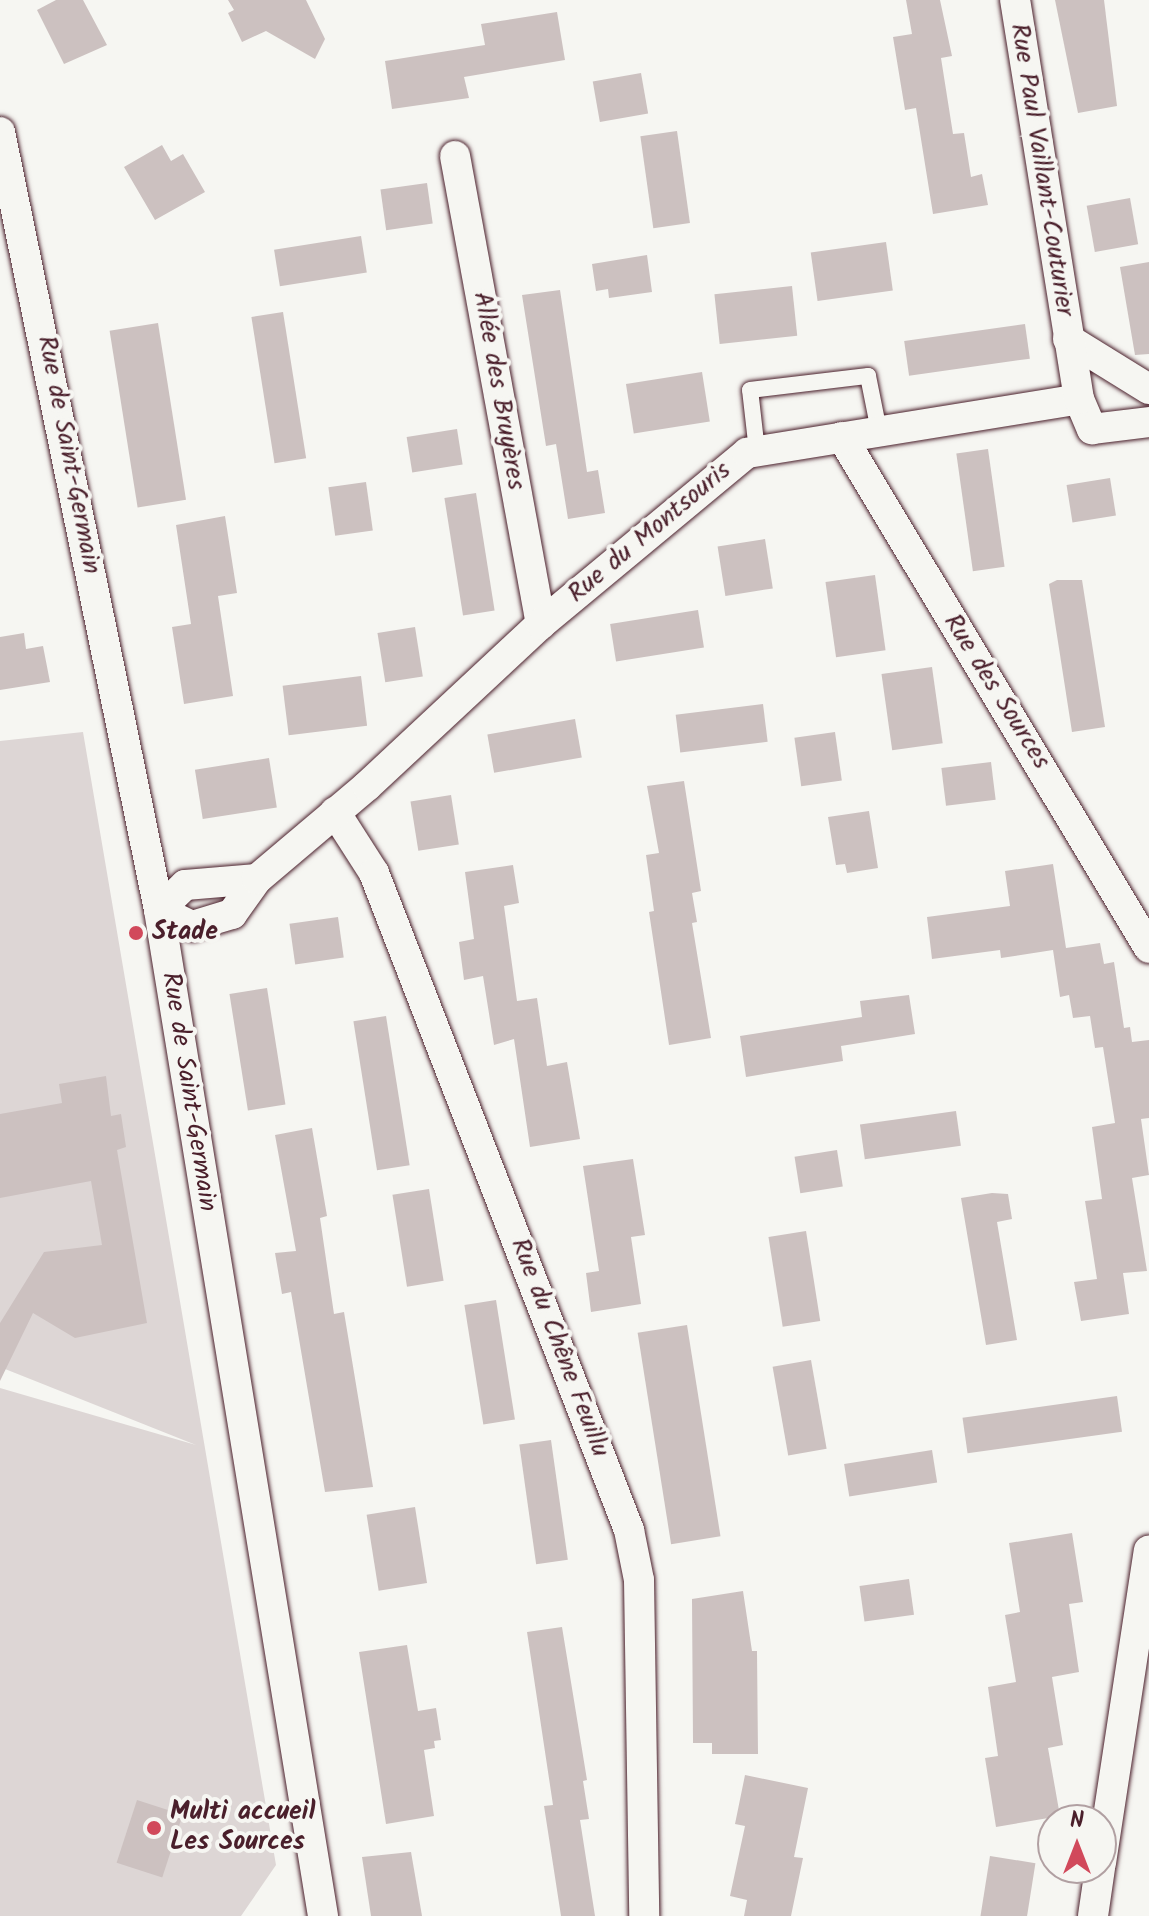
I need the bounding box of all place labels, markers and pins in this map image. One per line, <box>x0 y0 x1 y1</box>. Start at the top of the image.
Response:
place label: Stade <box>152 917 218 949</box>
marker: Stade <box>127 924 145 942</box>
place label: Multi accueil Les Sources <box>170 1797 315 1858</box>
marker: Multi accueil Les Sources <box>145 1819 163 1837</box>

